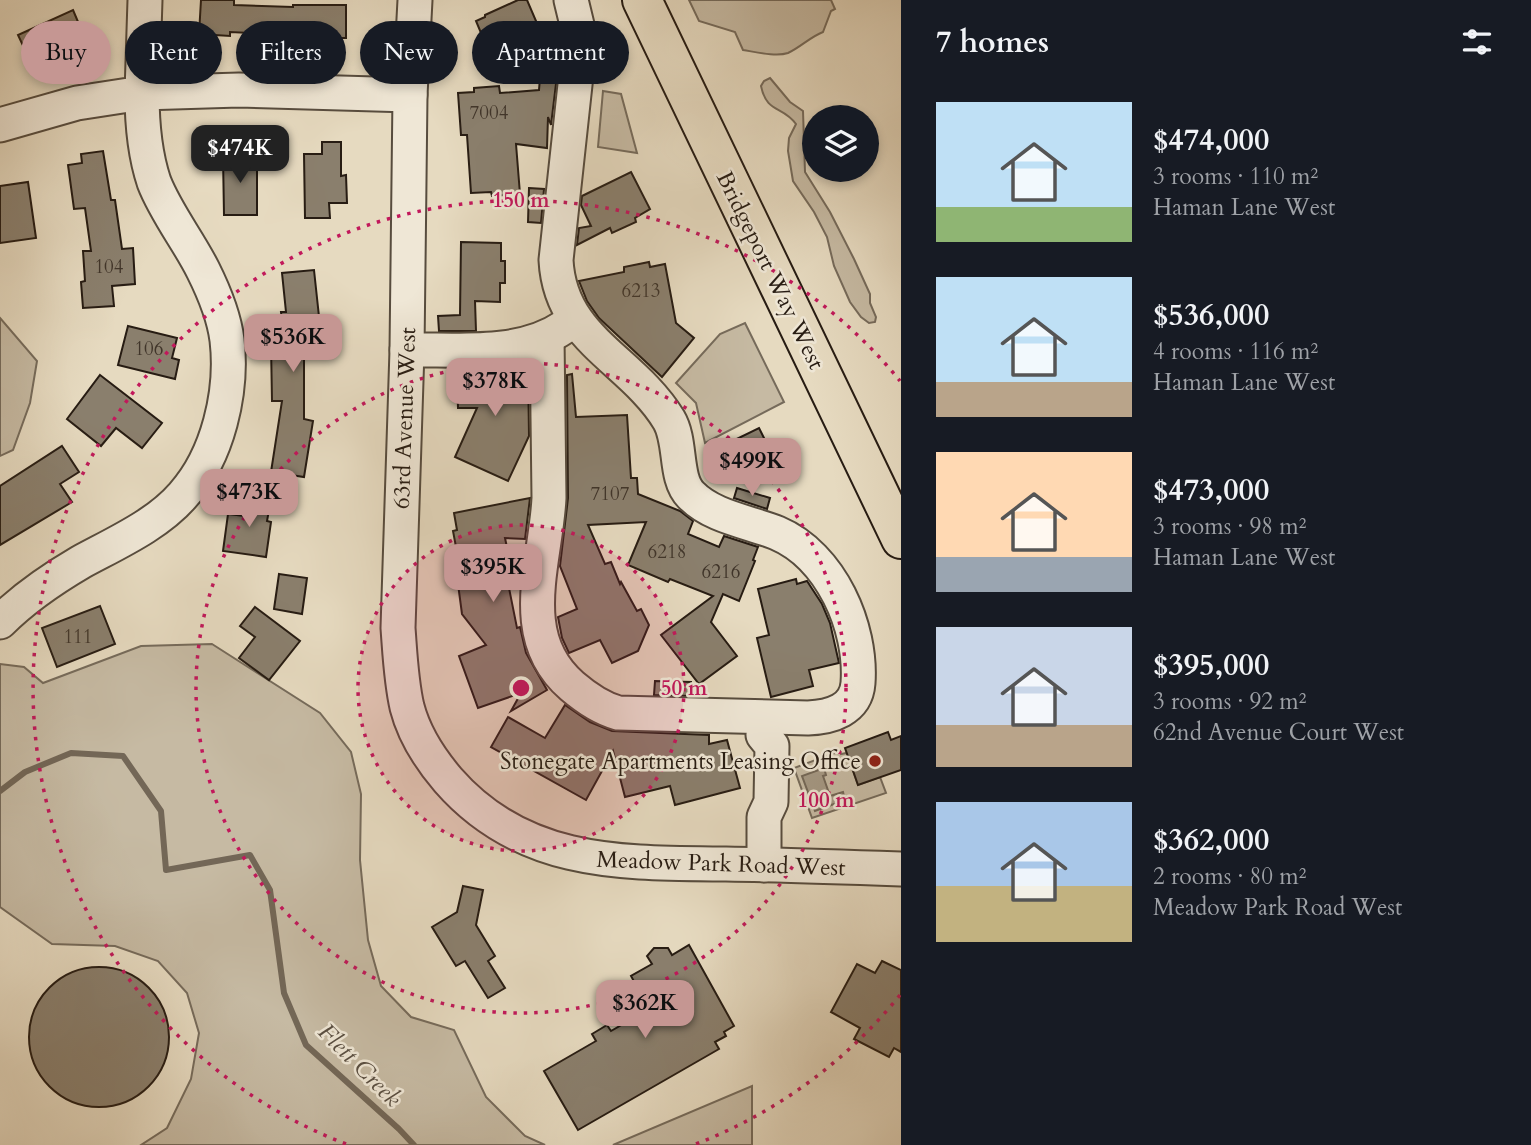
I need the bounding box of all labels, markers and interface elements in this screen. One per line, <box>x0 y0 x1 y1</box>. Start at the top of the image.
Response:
chip: Buy <box>21 21 111 84</box>
chip: Rent <box>125 21 222 84</box>
chip: Filters <box>236 21 346 84</box>
chip: New <box>360 21 458 84</box>
chip: Apartment <box>472 21 629 84</box>
text: 7 homes <box>936 22 1049 63</box>
icon: filters <box>1458 23 1496 61</box>
house number: 7004 <box>470 100 509 126</box>
map controls <box>802 105 879 182</box>
button: layers <box>802 105 879 182</box>
text: $474,000 <box>1153 120 1269 161</box>
pin: $474K <box>191 125 289 185</box>
icon: home <box>992 130 1076 214</box>
text: $474K <box>207 132 273 163</box>
text: 3 rooms · 110 m² <box>1153 161 1318 192</box>
street label: Bridgeport Way West <box>709 166 832 375</box>
text: 150 m <box>492 186 550 215</box>
text: Haman Lane West <box>1153 192 1335 223</box>
house number: 104 <box>94 254 124 280</box>
house number: 6213 <box>622 278 660 304</box>
text: $536,000 <box>1153 295 1269 336</box>
icon: home <box>992 305 1076 389</box>
pin: $536K <box>244 314 342 374</box>
text: $536K <box>260 321 326 352</box>
street label: 63rd Avenue West <box>386 327 423 509</box>
house number: 106 <box>134 336 164 362</box>
text: 4 rooms · 116 m² <box>1153 336 1318 367</box>
pin: $378K <box>446 358 544 418</box>
text: $378K <box>462 365 528 396</box>
text: Haman Lane West <box>1153 367 1335 398</box>
pin: $499K <box>703 438 801 498</box>
text: $499K <box>719 445 785 476</box>
pin: $473K <box>200 470 298 529</box>
text: $473,000 <box>1153 470 1269 511</box>
text: $473K <box>216 476 282 507</box>
icon: home <box>992 480 1076 564</box>
house number: 7107 <box>591 481 630 507</box>
text: 3 rooms · 98 m² <box>1153 511 1306 542</box>
house number: 6218 <box>648 539 686 565</box>
text: Haman Lane West <box>1153 542 1335 573</box>
pin: $395K <box>444 544 542 604</box>
text: $395K <box>460 551 526 582</box>
house number: 6216 <box>702 559 740 585</box>
house number: 111 <box>63 624 93 650</box>
text: $395,000 <box>1153 645 1269 686</box>
icon: home <box>992 655 1076 739</box>
text: 50 m <box>661 674 708 703</box>
centre of rings <box>509 676 533 700</box>
text: 3 rooms · 92 m² <box>1153 686 1306 717</box>
text: 62nd Avenue Court West <box>1153 717 1404 748</box>
place label: Stonegate Apartments Leasing Office <box>500 746 861 777</box>
marker: Stonegate Apartments Leasing Office <box>867 753 883 769</box>
text: 100 m <box>797 786 855 815</box>
text: $362,000 <box>1153 820 1269 861</box>
icon: home <box>992 830 1076 914</box>
street label: Meadow Park Road West <box>596 844 846 883</box>
text: 2 rooms · 80 m² <box>1153 861 1306 892</box>
text: Meadow Park Road West <box>1153 892 1402 923</box>
pin: $362K <box>596 981 694 1040</box>
text: $362K <box>612 987 678 1018</box>
water label: Flett Creek <box>311 1016 409 1115</box>

